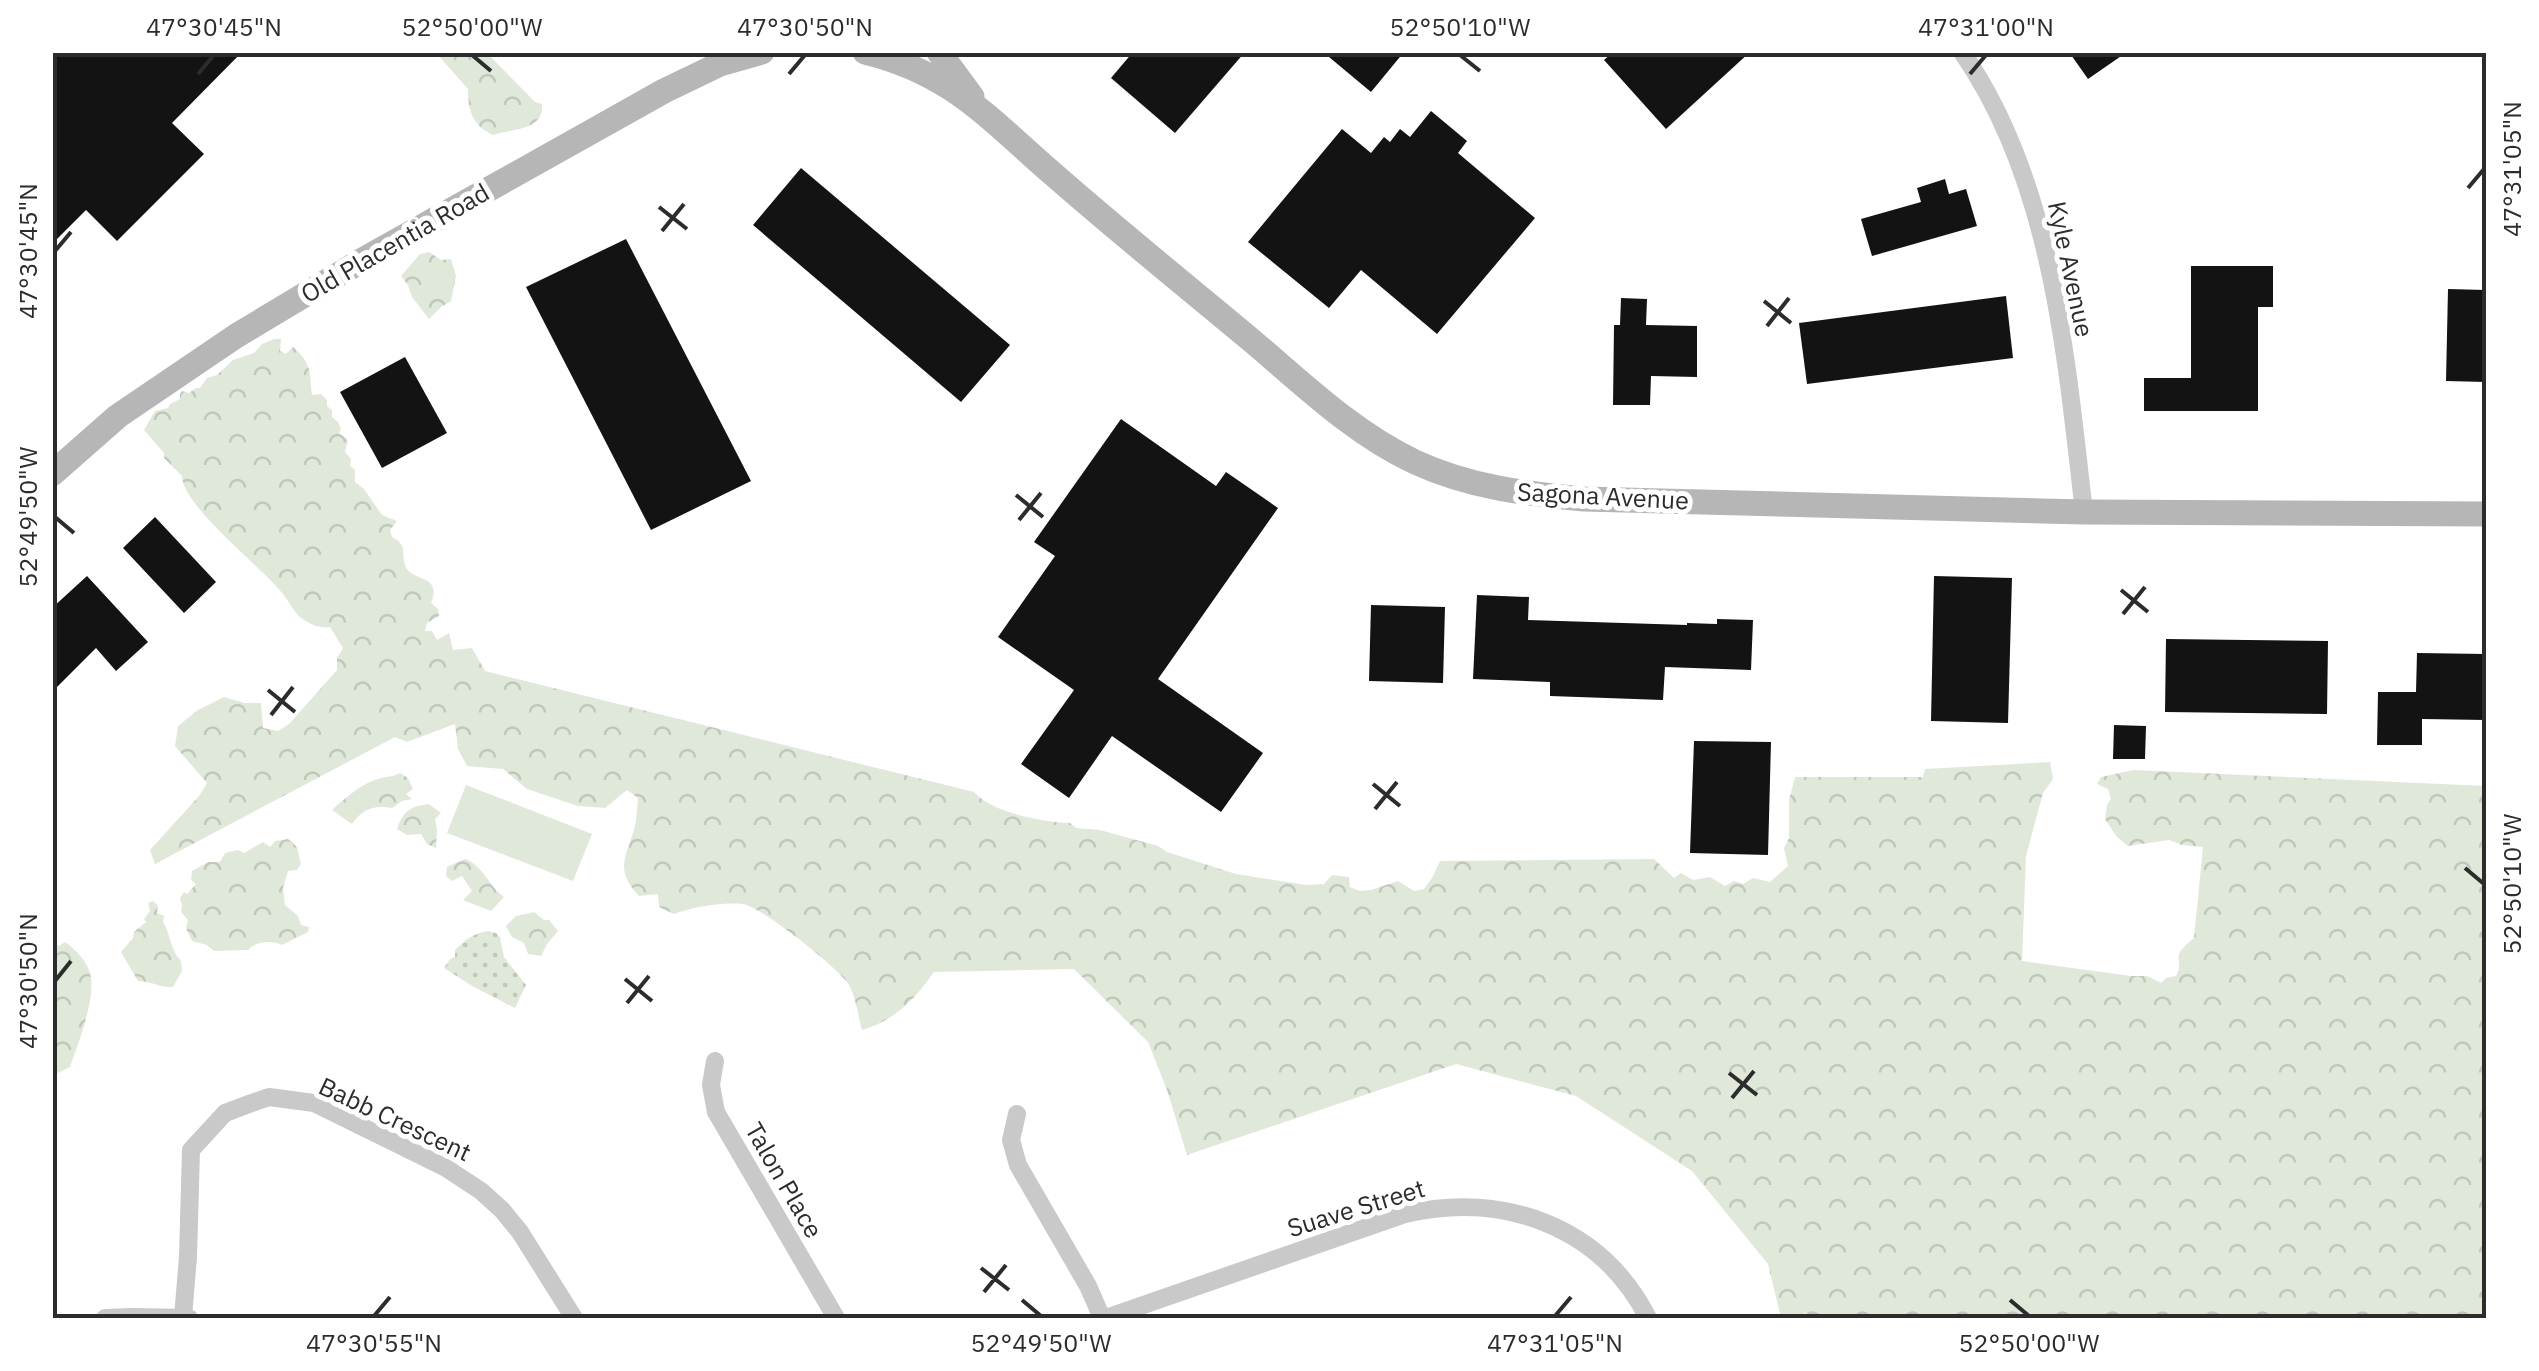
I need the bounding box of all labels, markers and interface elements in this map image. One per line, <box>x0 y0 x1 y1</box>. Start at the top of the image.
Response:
text: 47°30'45"N <box>146 10 282 43</box>
text: 52°50'00"W <box>402 10 542 43</box>
text: 47°30'50"N <box>737 10 873 43</box>
text: 52°50'10"W <box>1390 10 1530 43</box>
text: 47°31'00"N <box>1918 10 2054 43</box>
text: 47°31'05"N <box>2495 101 2528 237</box>
street label: Old Placentia Road <box>295 175 495 310</box>
text: 47°30'45"N <box>11 183 44 319</box>
street label: Kyle Avenue <box>2041 198 2102 340</box>
text: 52°49'50"W <box>11 447 44 587</box>
street label: Sagona Avenue <box>1516 475 1690 516</box>
text: 52°50'10"W <box>2495 814 2528 954</box>
text: 47°30'50"N <box>11 913 44 1049</box>
street label: Babb Crescent <box>314 1069 477 1168</box>
street label: Talon Place <box>738 1116 831 1244</box>
street label: Suave Street <box>1283 1171 1429 1244</box>
text: 47°30'55"N <box>306 1326 442 1359</box>
text: 52°49'50"W <box>971 1326 1111 1359</box>
text: 47°31'05"N <box>1487 1326 1623 1359</box>
text: 52°50'00"W <box>1959 1326 2099 1359</box>

